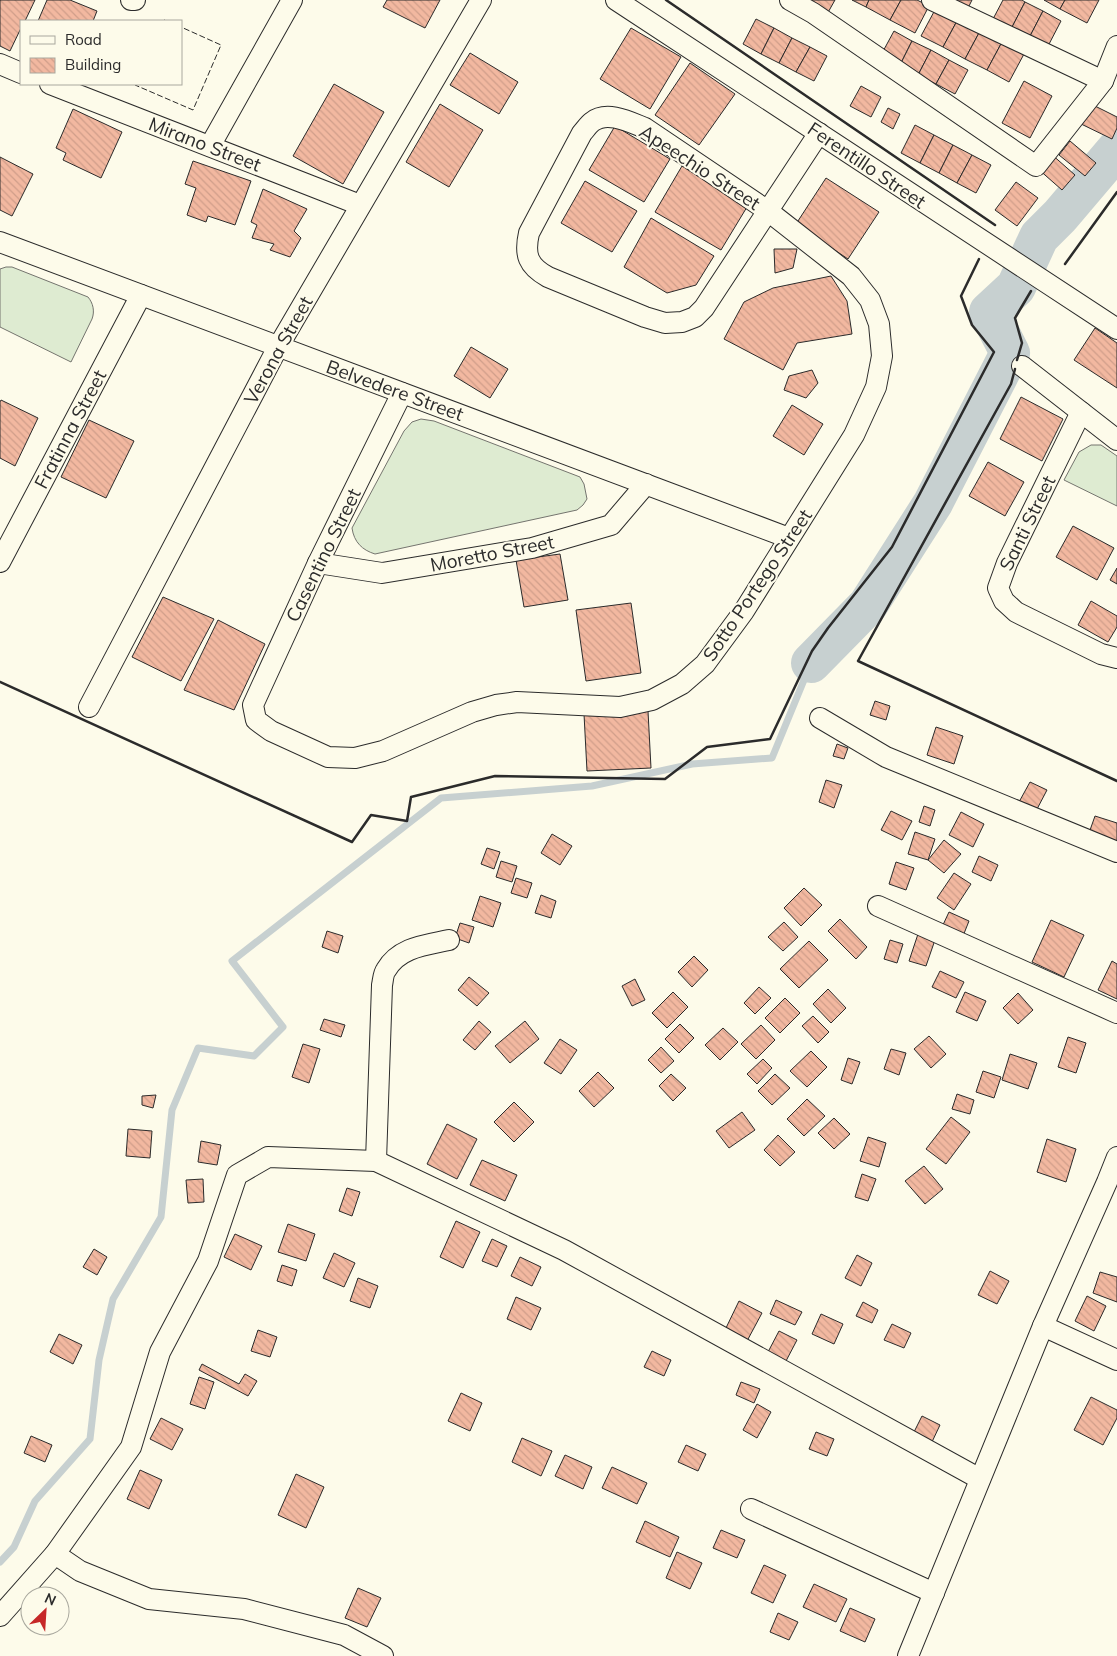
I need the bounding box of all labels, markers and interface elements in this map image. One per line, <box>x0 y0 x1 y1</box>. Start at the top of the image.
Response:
legend <box>20 20 182 85</box>
text: Road <box>65 30 102 49</box>
text: Building <box>65 55 121 74</box>
street label: Mirano Street <box>145 112 265 177</box>
street label: Ferentillo Street <box>803 117 931 214</box>
street label: Apeechio Street <box>635 119 765 215</box>
street label: Verona Street <box>238 291 318 408</box>
street label: Belvedere Street <box>323 354 467 426</box>
street label: Fratinna Street <box>29 365 112 492</box>
street label: Santi Street <box>994 471 1061 575</box>
street label: Casentino Street <box>280 484 366 626</box>
street label: Sotto Portego Street <box>697 504 817 666</box>
street label: Moretto Street <box>428 529 556 577</box>
north arrow <box>20 1586 70 1636</box>
text: N <box>42 1589 59 1610</box>

